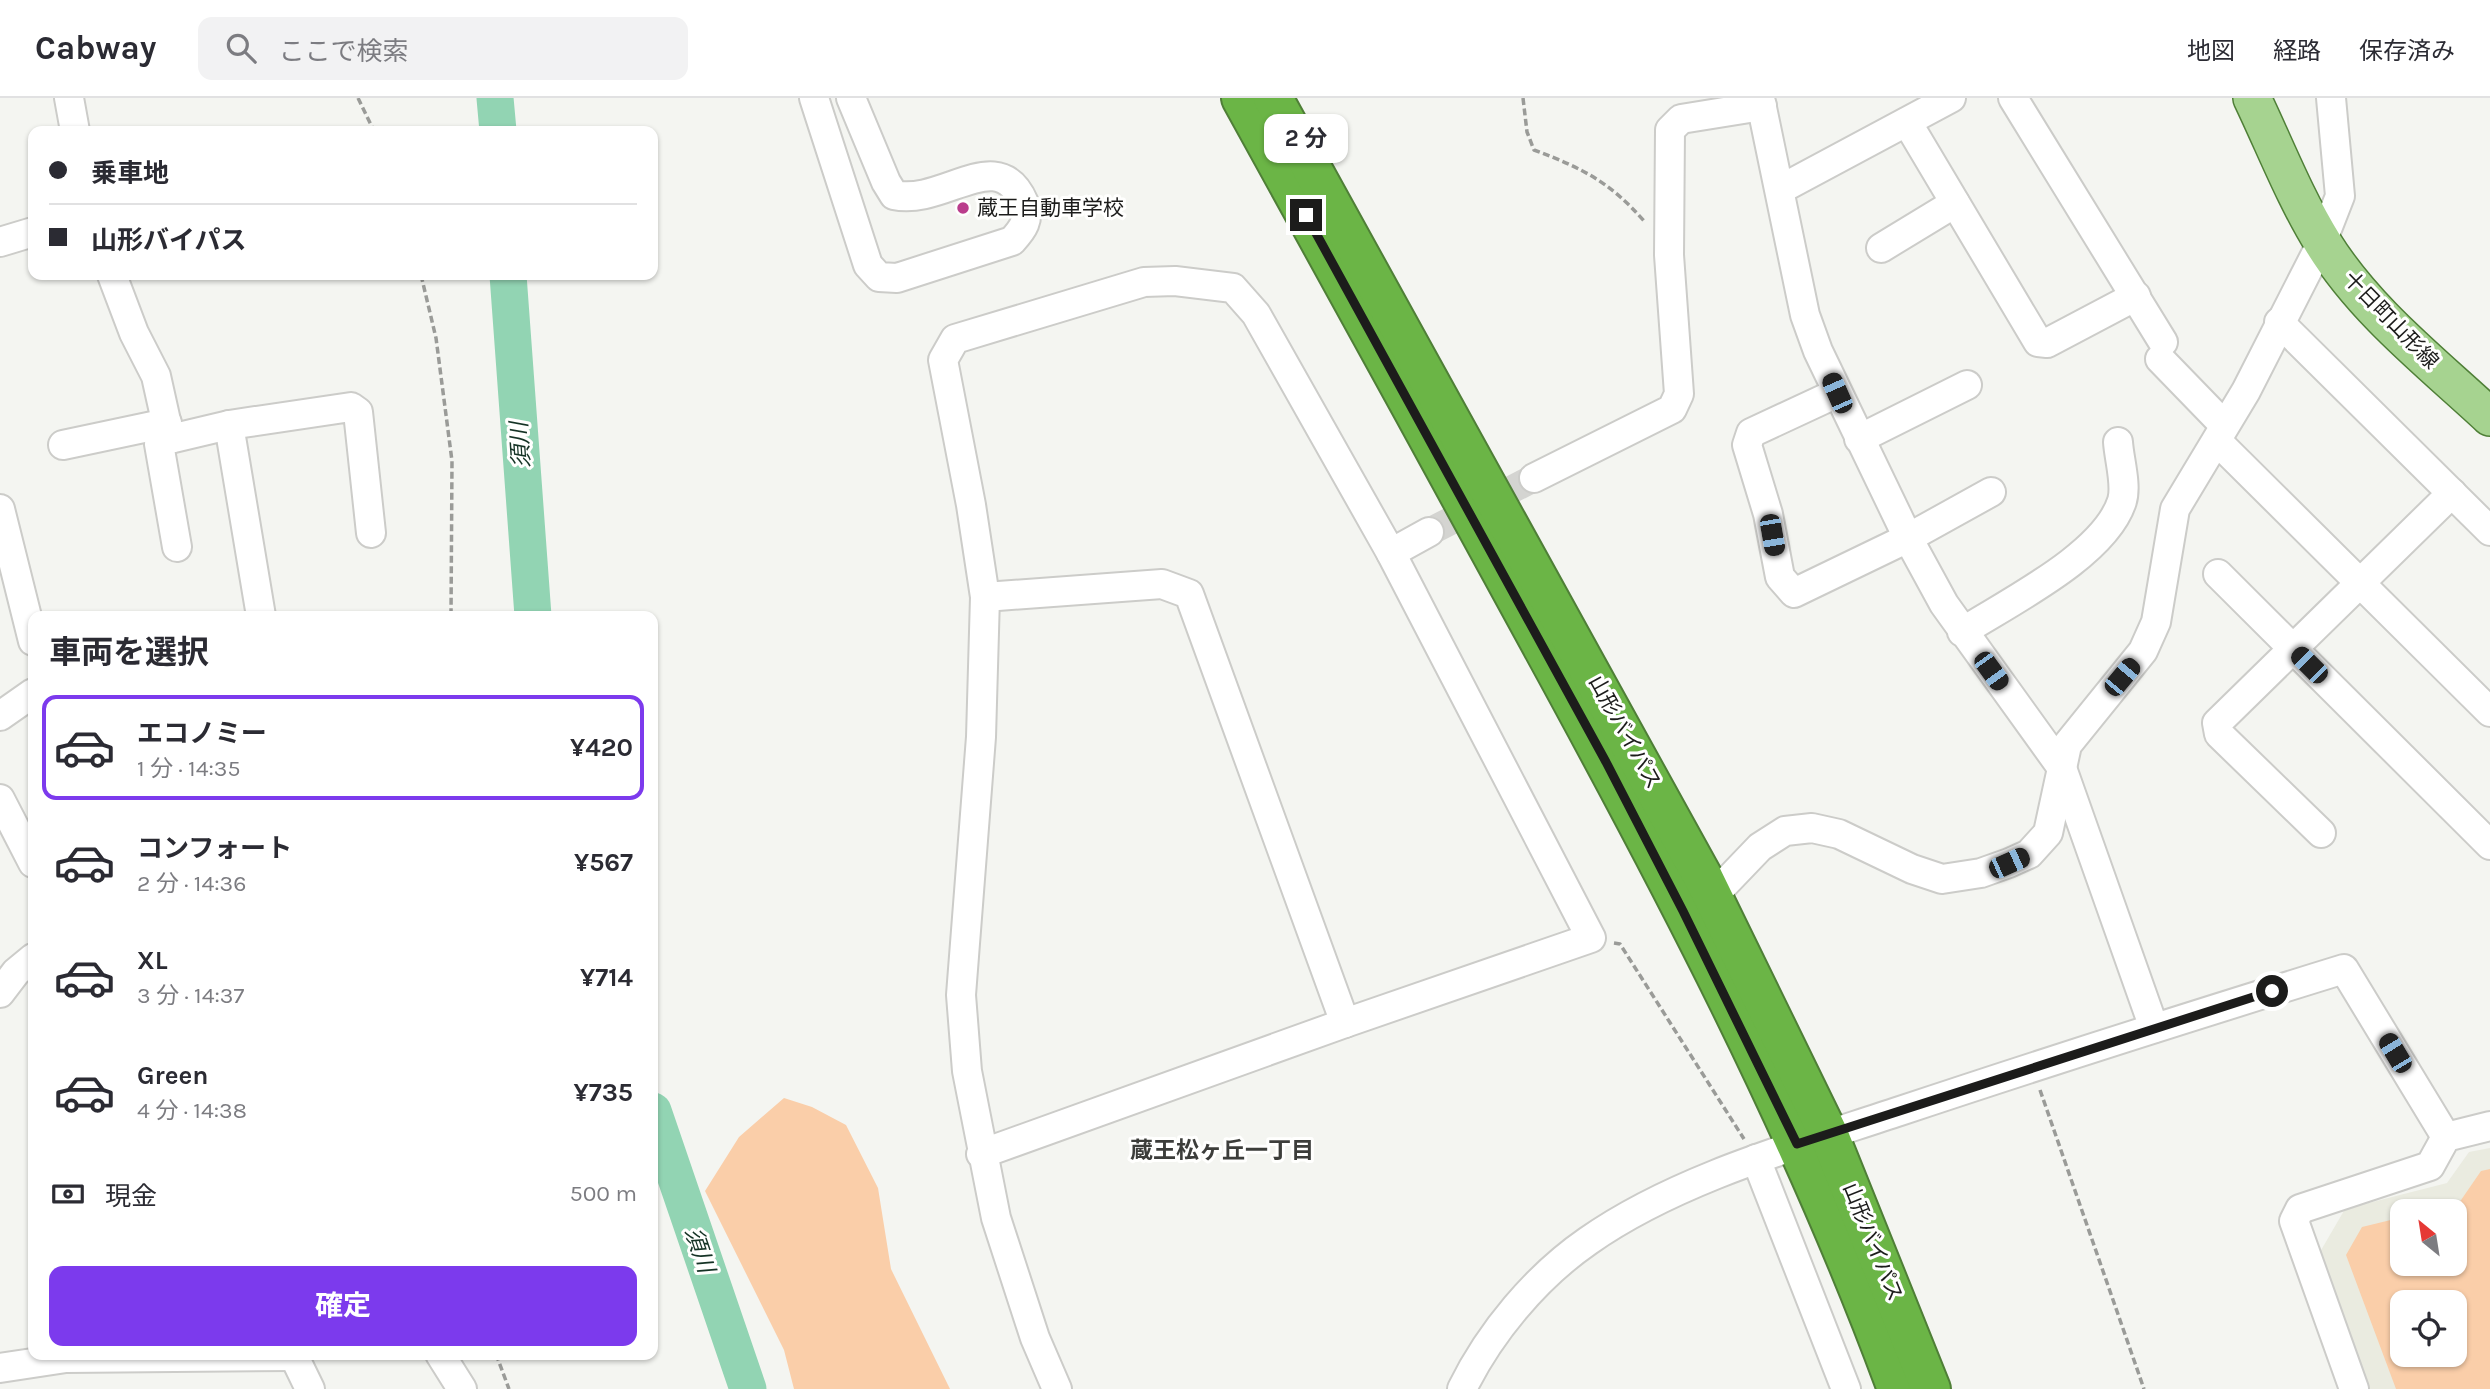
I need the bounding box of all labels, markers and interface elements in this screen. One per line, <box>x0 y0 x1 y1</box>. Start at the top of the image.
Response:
search box <box>198 17 688 80</box>
text: Cabway <box>35 29 156 67</box>
icon: search <box>222 29 260 67</box>
text: ここで検索 <box>278 36 408 67</box>
text: 地図 <box>2187 37 2235 65</box>
text: 経路 <box>2273 37 2321 65</box>
text: 保存済み <box>2359 37 2455 65</box>
callout: 2 分 <box>1264 114 1348 162</box>
text: 2 分 <box>1285 125 1327 152</box>
text: 乗車地 <box>91 158 169 189</box>
place label: 蔵王自動車学校 <box>977 196 1124 220</box>
route end <box>1290 199 1322 231</box>
marker: 蔵王自動車学校 <box>955 200 971 216</box>
text: 山形バイパス <box>91 225 246 256</box>
street label: 十日町山形線 <box>2339 266 2443 374</box>
car <box>1819 370 1856 416</box>
water label: 須川 <box>505 418 536 469</box>
car <box>1759 512 1786 558</box>
text: 車両を選択 <box>49 634 209 671</box>
car <box>2287 643 2332 687</box>
car <box>1971 648 2012 694</box>
car <box>2101 654 2144 700</box>
street label: 山形バイパス <box>1584 671 1666 793</box>
icon: car <box>53 716 116 779</box>
text: エコノミー <box>137 718 267 749</box>
text: ¥420 <box>570 732 633 763</box>
text: 1 分 · 14:35 <box>137 755 240 782</box>
icon: car <box>53 831 116 894</box>
text: コンフォート <box>137 833 292 864</box>
car <box>1986 845 2033 881</box>
text: ¥567 <box>574 847 633 878</box>
text: 2 分 · 14:36 <box>137 870 246 897</box>
text: XL <box>137 945 168 976</box>
icon: car <box>53 946 116 1009</box>
text: ¥714 <box>580 962 633 993</box>
route start <box>2256 975 2288 1007</box>
text: 3 分 · 14:37 <box>137 982 244 1009</box>
car <box>2376 1030 2415 1076</box>
text: Green <box>137 1060 209 1091</box>
icon: car <box>53 1061 116 1124</box>
text: ¥735 <box>574 1077 633 1108</box>
text: 4 分 · 14:38 <box>137 1097 247 1124</box>
district label: 蔵王松ヶ丘一丁目 <box>1130 1137 1314 1164</box>
icon: cash <box>49 1175 87 1213</box>
street label: 山形バイパス <box>1838 1179 1908 1305</box>
text: 500 m <box>570 1180 637 1207</box>
text: 現金 <box>105 1181 157 1212</box>
north arrow <box>2390 1199 2468 1276</box>
map controls <box>2390 1199 2467 1367</box>
water label: 須川 <box>679 1224 721 1279</box>
button: 確定 <box>49 1266 637 1346</box>
button: locate <box>2390 1290 2467 1367</box>

